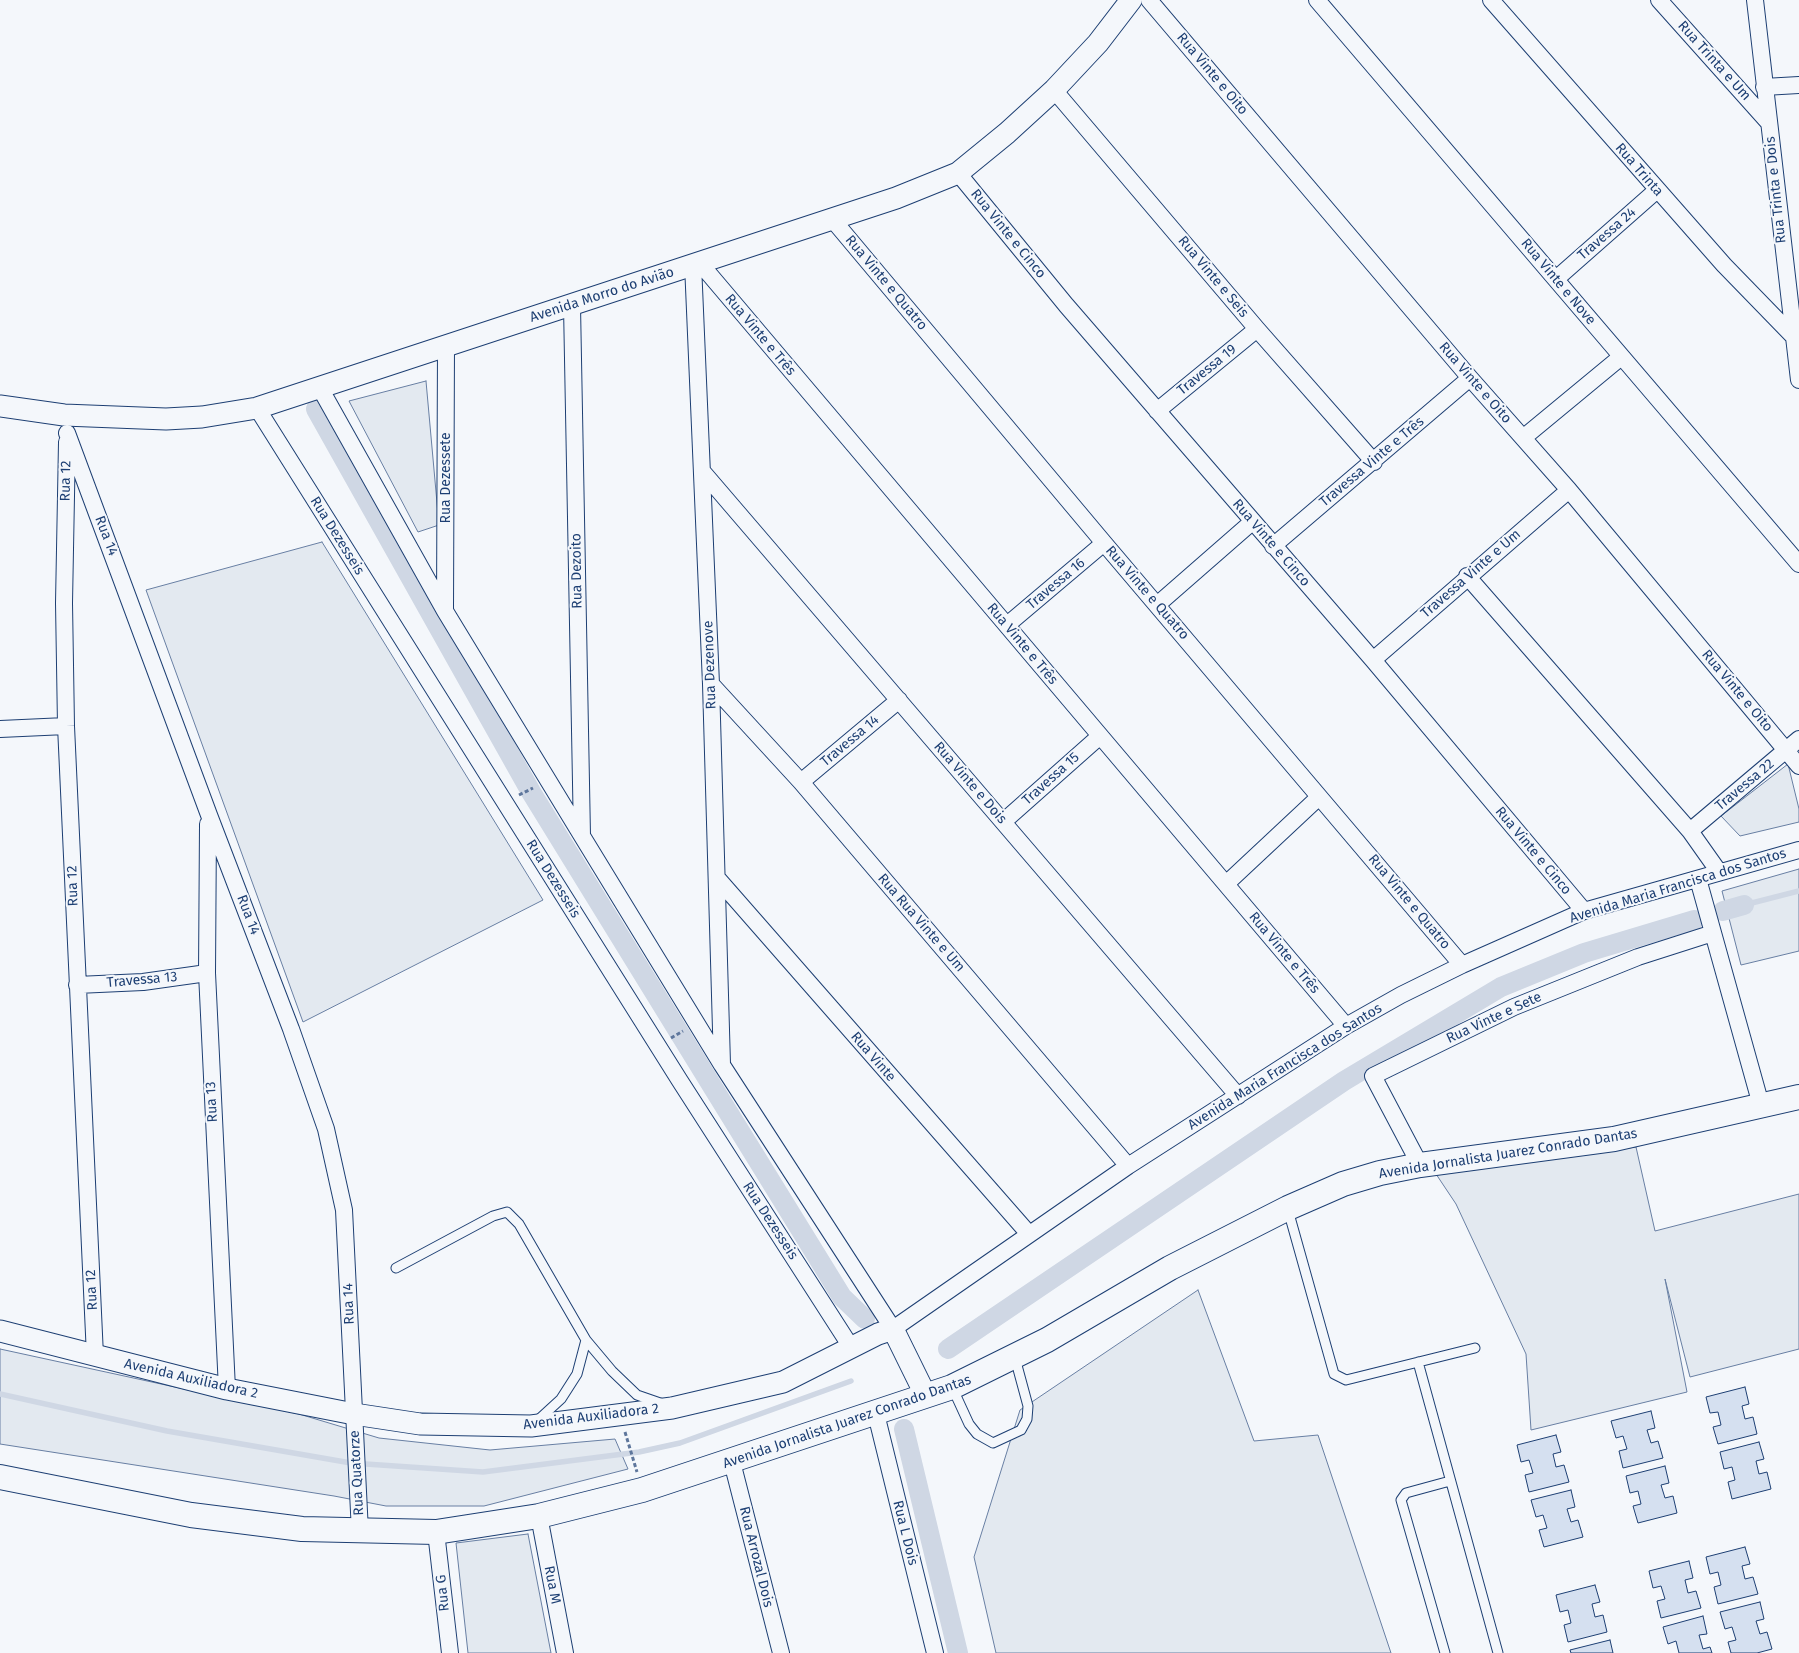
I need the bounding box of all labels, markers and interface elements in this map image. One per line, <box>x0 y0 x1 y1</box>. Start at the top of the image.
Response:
street label: Rua Trinta e Um <box>1674 18 1754 104</box>
street label: Rua Vinte e Oito <box>1173 30 1251 118</box>
street label: Rua Trinta e Dois <box>1762 136 1790 244</box>
street label: Rua Trinta <box>1611 140 1667 200</box>
street label: Rua Vinte e Cinco <box>967 186 1049 282</box>
street label: Travessa 24 <box>1574 204 1640 264</box>
street label: Rua Vinte e Quatro <box>841 232 931 334</box>
street label: Rua Vinte e Seis <box>1174 233 1252 321</box>
street label: Rua Vinte e Nove <box>1517 235 1599 329</box>
street label: Avenida Morro do Avião <box>528 264 676 326</box>
street label: Rua Vinte e Três <box>721 291 799 379</box>
street label: Rua Vinte e Oito <box>1435 339 1515 427</box>
street label: Travessa 19 <box>1174 341 1240 399</box>
street label: Travessa Vinte e Três <box>1316 413 1428 511</box>
street label: Rua Dezessete <box>438 432 454 524</box>
street label: Rua 12 <box>57 460 75 502</box>
street label: Rua Dezesseis <box>306 494 368 578</box>
street label: Rua Vinte e Cinco <box>1229 496 1313 590</box>
street label: Rua 14 <box>91 514 121 558</box>
street label: Travessa Vinte e Um <box>1418 526 1524 622</box>
street label: Rua Dezoito <box>568 533 586 609</box>
street label: Rua Vinte e Quatro <box>1102 543 1192 643</box>
street label: Travessa 16 <box>1023 555 1089 613</box>
street label: Rua Vinte e Três <box>983 600 1061 688</box>
street label: Rua Dezenove <box>700 620 720 710</box>
street label: Rua Vinte e Oito <box>1698 647 1776 735</box>
street label: Travessa 14 <box>817 712 883 770</box>
street label: Rua Vinte e Dois <box>930 739 1010 827</box>
street label: Travessa 15 <box>1019 749 1083 809</box>
street label: Travessa 22 <box>1712 756 1778 814</box>
street label: Rua Vinte e Cinco <box>1491 803 1575 899</box>
street label: Rua Dezesseis <box>522 837 584 921</box>
street label: Avenida Maria Francisca dos Santos <box>1568 845 1788 927</box>
street label: Rua Vinte e Quatro <box>1364 851 1454 953</box>
street label: Rua 12 <box>64 865 82 907</box>
street label: Rua Rua Vinte e Um <box>874 870 968 976</box>
street label: Rua 14 <box>233 893 263 937</box>
street label: Rua Vinte e Três <box>1245 909 1323 997</box>
street label: Travessa 13 <box>106 969 178 991</box>
street label: Rua Vinte e Sete <box>1444 989 1544 1047</box>
street label: Avenida Maria Francisca dos Santos <box>1185 1000 1385 1134</box>
street label: Rua Vinte <box>847 1029 899 1085</box>
street label: Rua 13 <box>203 1081 221 1123</box>
street label: Avenida Jornalista Juarez Conrado Dantas <box>1378 1125 1638 1183</box>
street label: Rua Dezesseis <box>739 1179 801 1263</box>
street label: Rua 12 <box>83 1269 101 1311</box>
street label: Rua 14 <box>340 1283 358 1325</box>
street label: Avenida Auxiliadora 2 <box>123 1355 259 1403</box>
street label: Avenida Jornalista Juarez Conrado Dantas <box>721 1371 973 1473</box>
street label: Avenida Auxiliadora 2 <box>522 1400 660 1434</box>
street label: Rua Quatorze <box>346 1430 368 1516</box>
street label: Rua L Dois <box>889 1499 921 1567</box>
street label: Rua Arrozal Dois <box>735 1505 777 1609</box>
street label: Rua M <box>540 1564 564 1606</box>
street label: Rua G <box>433 1574 453 1612</box>

